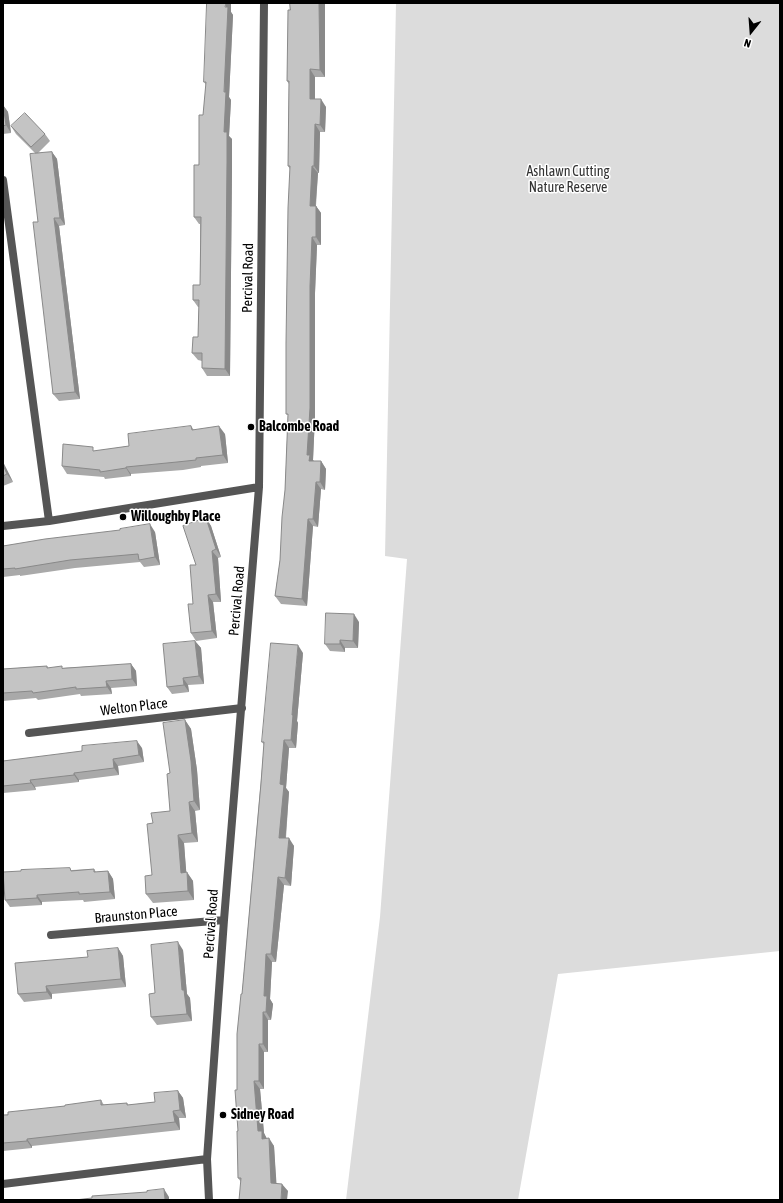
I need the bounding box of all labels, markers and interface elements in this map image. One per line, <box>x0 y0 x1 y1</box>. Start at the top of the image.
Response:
north arrow <box>731 12 771 52</box>
text: N <box>743 37 752 50</box>
park label: Ashlawn Cutting Nature Reserve <box>526 164 610 196</box>
street label: Percival Road <box>239 243 257 313</box>
place label: Balcombe Road <box>259 419 339 435</box>
marker: Balcombe Road <box>246 422 256 432</box>
place label: Willoughby Place <box>131 509 221 525</box>
marker: Willoughby Place <box>118 512 128 522</box>
street label: Percival Road <box>226 565 248 637</box>
street label: Welton Place <box>99 695 169 719</box>
street label: Percival Road <box>200 888 222 960</box>
street label: Braunston Place <box>94 903 178 927</box>
place label: Sidney Road <box>231 1107 294 1123</box>
marker: Sidney Road <box>218 1110 228 1120</box>

